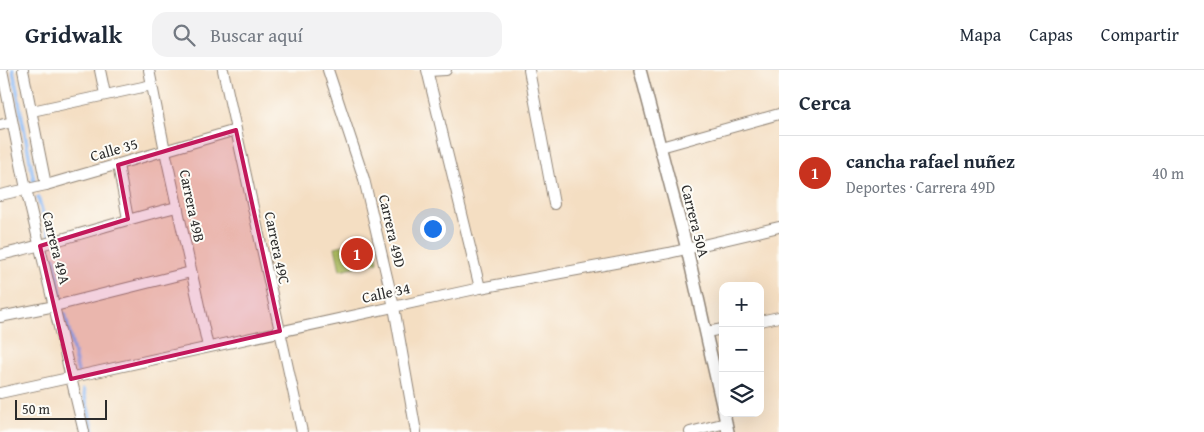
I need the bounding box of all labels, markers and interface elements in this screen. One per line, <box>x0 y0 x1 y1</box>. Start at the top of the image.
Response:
search box <box>152 12 502 57</box>
text: Gridwalk <box>25 17 122 52</box>
icon: search <box>170 21 198 49</box>
text: Buscar aquí <box>210 21 303 49</box>
text: Mapa <box>960 21 1001 48</box>
text: Capas <box>1029 21 1073 48</box>
text: Compartir <box>1101 21 1179 48</box>
text: Cerca <box>799 87 851 118</box>
street label: Calle 35 <box>88 133 140 166</box>
text: cancha rafael nuñez <box>846 147 1015 175</box>
text: 1 <box>811 161 819 185</box>
text: 40 m <box>1152 161 1184 185</box>
street label: Carrera 49B <box>175 168 210 244</box>
text: Deportes · Carrera 49D <box>846 175 995 199</box>
street label: Carrera 50A <box>676 182 715 260</box>
street label: Carrera 49D <box>374 192 411 269</box>
street label: Carrera 49A <box>37 209 76 287</box>
street label: Carrera 49C <box>260 210 295 286</box>
your location <box>420 216 446 242</box>
pin: 1 <box>341 235 373 273</box>
street label: Calle 34 <box>360 277 412 308</box>
map controls <box>719 282 764 417</box>
button: + <box>719 282 764 327</box>
button: − <box>719 327 764 372</box>
button: layers <box>719 372 764 417</box>
scale bar <box>15 397 108 420</box>
text: 50 m <box>22 399 50 419</box>

